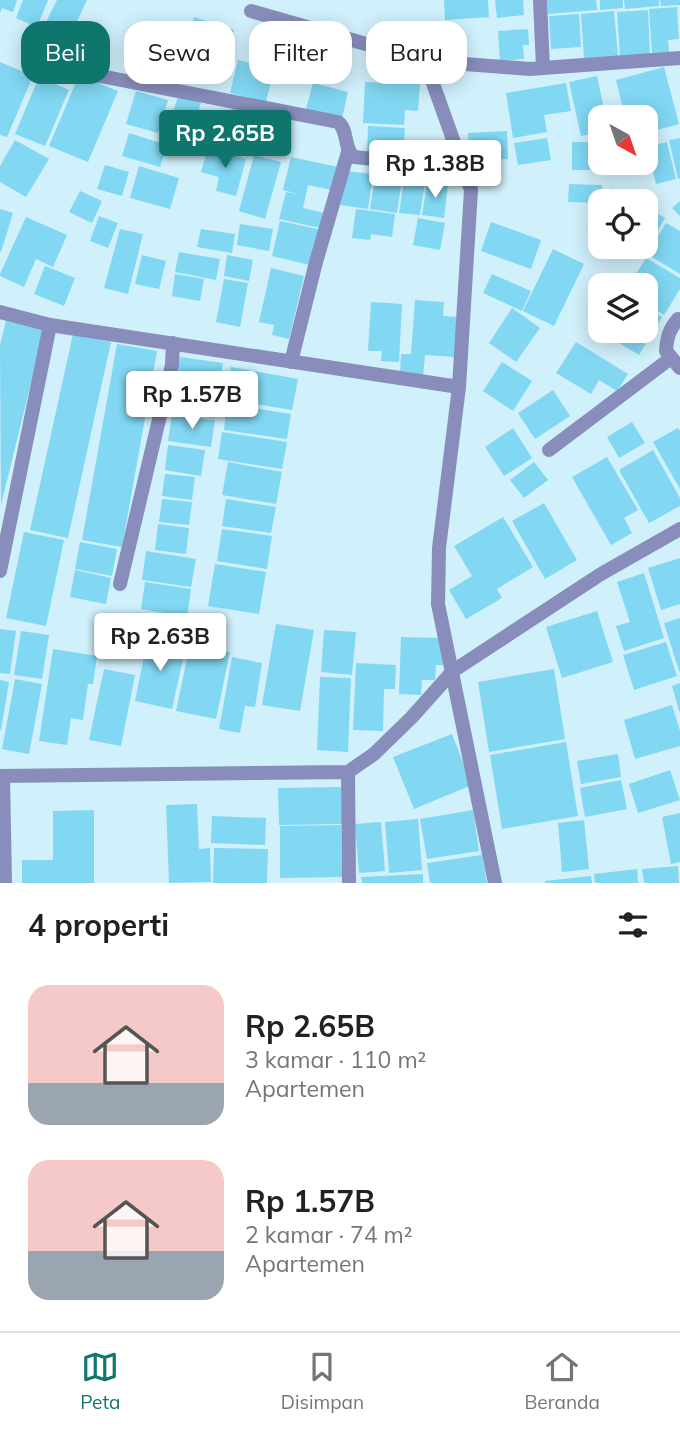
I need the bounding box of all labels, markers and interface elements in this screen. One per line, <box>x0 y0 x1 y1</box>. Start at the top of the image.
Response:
chip: Beli <box>21 21 110 84</box>
chip: Sewa <box>124 21 235 84</box>
chip: Filter <box>249 21 352 84</box>
chip: Baru <box>366 21 467 84</box>
north arrow <box>588 105 658 175</box>
map controls <box>588 105 658 343</box>
pin: Rp 2.65B <box>153 110 297 170</box>
text: Rp 2.65B <box>175 118 275 147</box>
pin: Rp 1.38B <box>363 140 507 200</box>
text: Rp 1.38B <box>385 148 485 177</box>
button: locate <box>588 189 658 259</box>
button: layers <box>588 273 658 343</box>
pin: Rp 1.57B <box>120 372 264 431</box>
text: Rp 1.57B <box>142 379 242 408</box>
pin: Rp 2.63B <box>88 614 232 673</box>
text: Rp 2.63B <box>110 621 210 650</box>
text: 4 properti <box>28 906 169 944</box>
icon: filters <box>614 906 652 944</box>
text: Rp 2.65B <box>245 1007 375 1045</box>
icon: home <box>84 1013 168 1097</box>
text: 3 kamar · 110 m² <box>245 1045 426 1074</box>
text: Apartemen <box>245 1074 365 1103</box>
text: Rp 1.57B <box>245 1182 375 1220</box>
icon: home <box>84 1188 168 1272</box>
text: 2 kamar · 74 m² <box>245 1220 413 1249</box>
text: Apartemen <box>245 1249 365 1278</box>
tab: Peta <box>80 1348 120 1414</box>
tab: Disimpan <box>281 1348 364 1414</box>
tab: Beranda <box>524 1348 600 1414</box>

